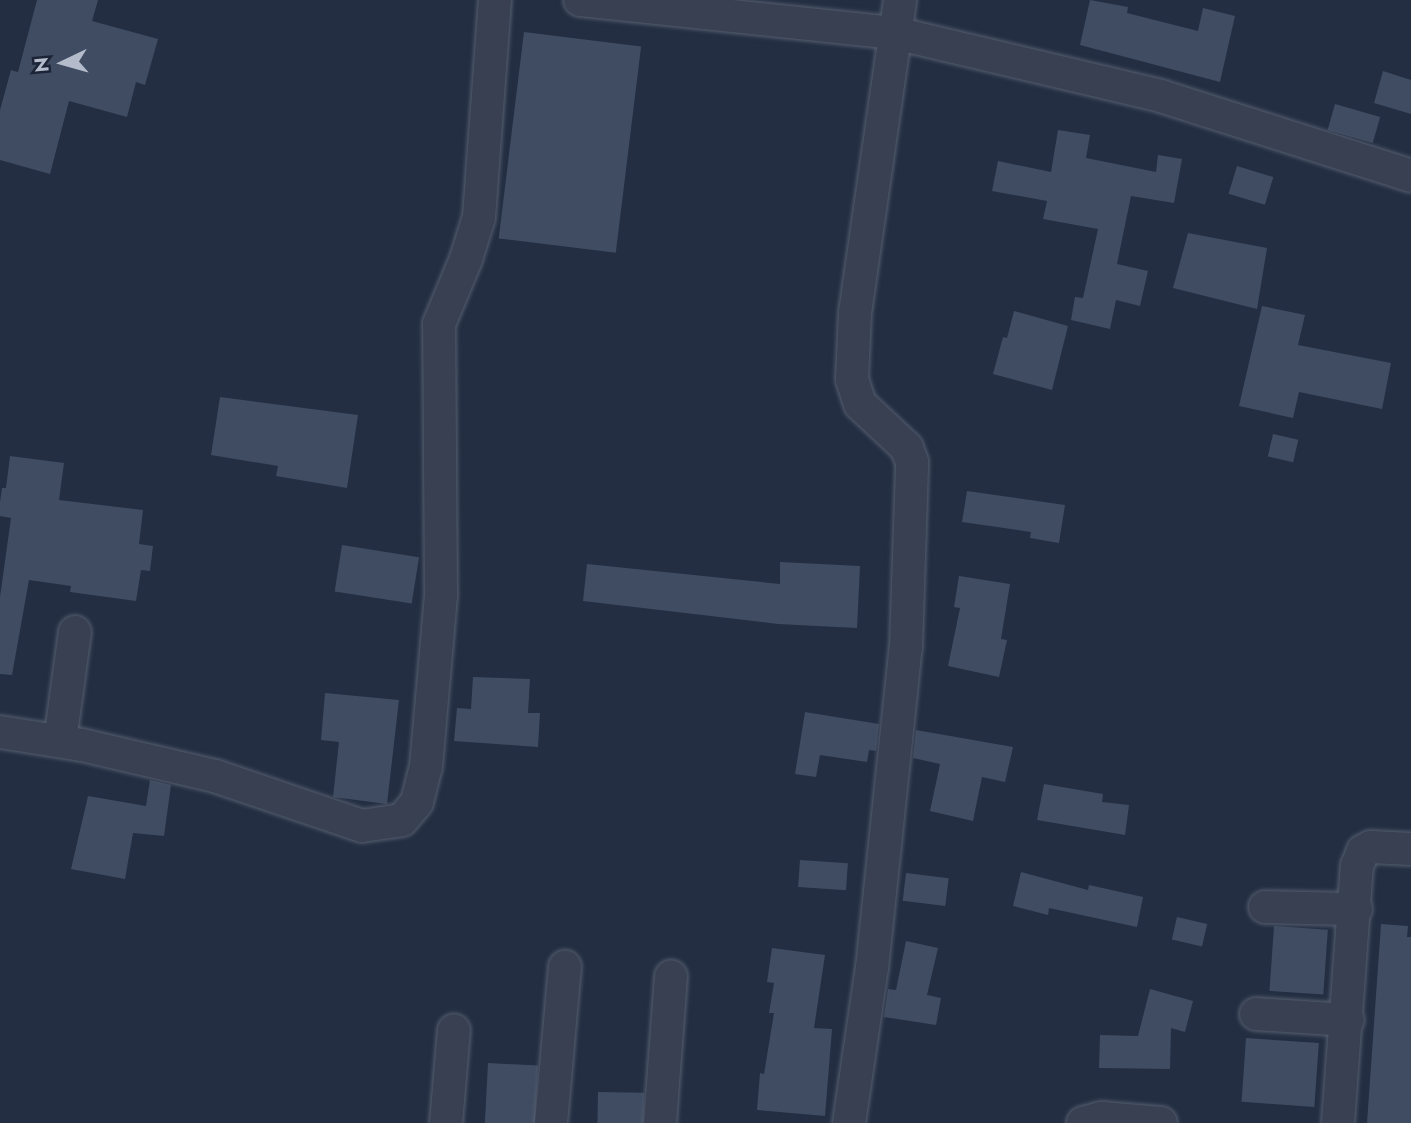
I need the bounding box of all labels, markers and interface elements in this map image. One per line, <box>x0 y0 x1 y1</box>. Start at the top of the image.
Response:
north arrow <box>28 28 98 98</box>
text: N <box>27 56 56 74</box>

